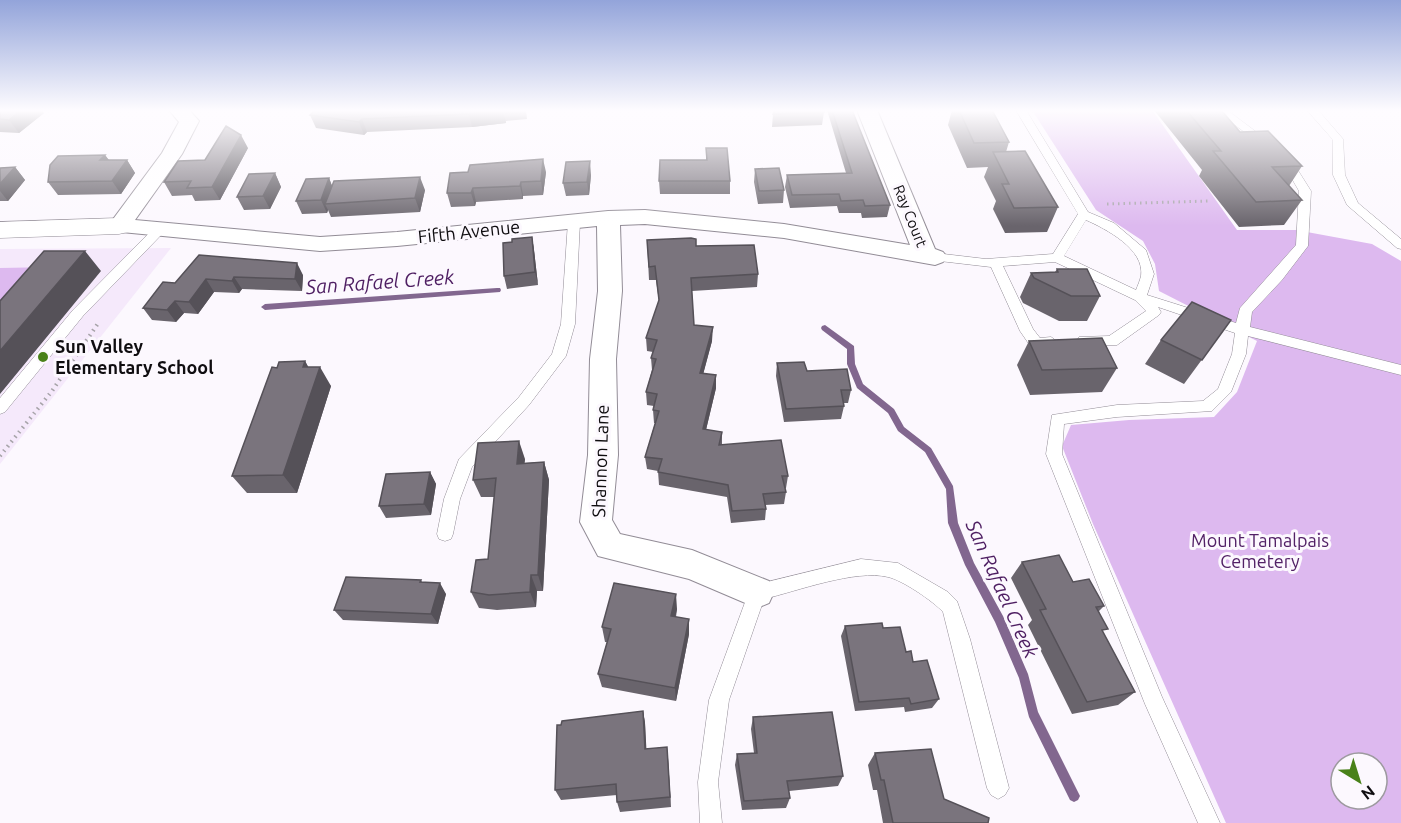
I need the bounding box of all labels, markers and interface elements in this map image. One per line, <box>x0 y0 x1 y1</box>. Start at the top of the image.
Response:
street label: Ray Court <box>890 182 931 250</box>
street label: Fifth Avenue <box>417 216 521 246</box>
water label: San Rafael Creek <box>304 265 456 298</box>
place label: Sun Valley Elementary School <box>55 336 214 377</box>
marker: Sun Valley Elementary School <box>36 350 50 364</box>
street label: Shannon Lane <box>588 404 612 518</box>
water label: San Rafael Creek <box>961 515 1043 662</box>
park label: Mount Tamalpais Cemetery <box>1191 530 1329 571</box>
north arrow <box>1329 751 1389 811</box>
text: N <box>1358 782 1378 804</box>

